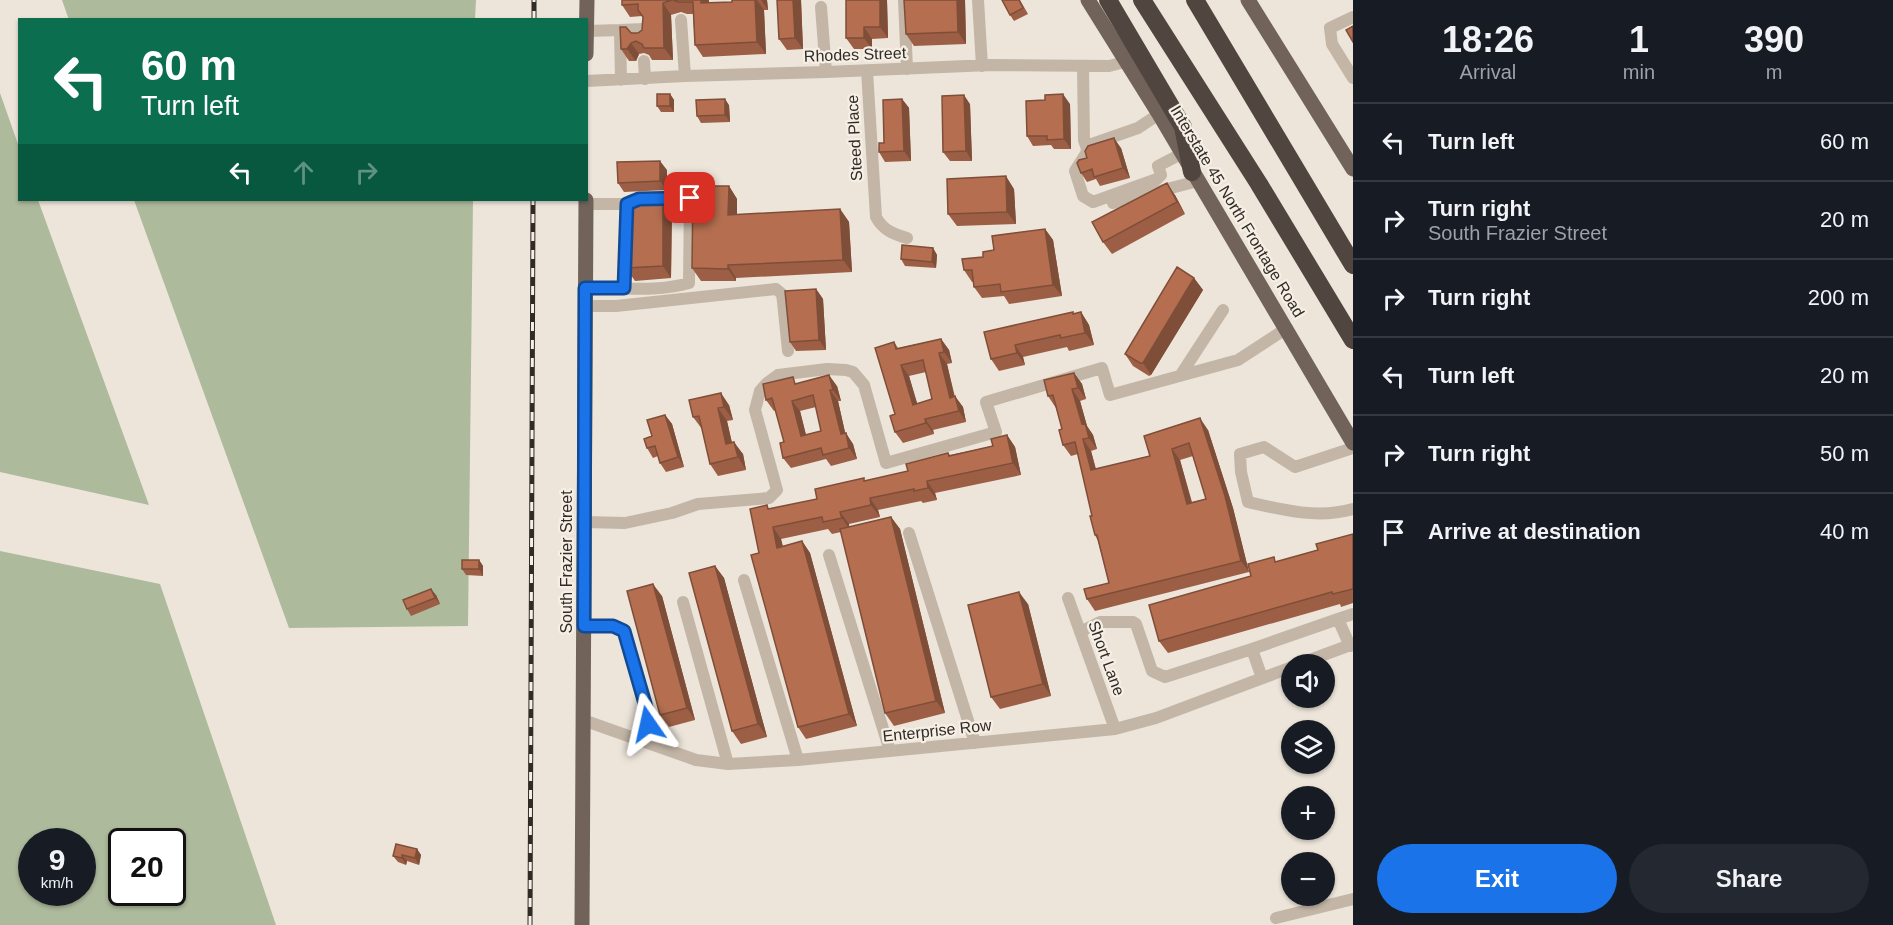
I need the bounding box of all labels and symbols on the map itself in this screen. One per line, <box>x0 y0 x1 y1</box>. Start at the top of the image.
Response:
street label: Rhodes Street <box>804 44 907 65</box>
street label: Steed Place <box>844 94 865 182</box>
street label: Interstate 45 North Frontage Road <box>1168 102 1308 320</box>
pin <box>664 172 715 223</box>
street label: South Frazier Street <box>558 490 575 634</box>
street label: Short Lane <box>1085 618 1128 698</box>
position arrow <box>616 692 680 756</box>
street label: Enterprise Row <box>882 716 993 745</box>
speed limit sign: 20 <box>108 828 186 906</box>

